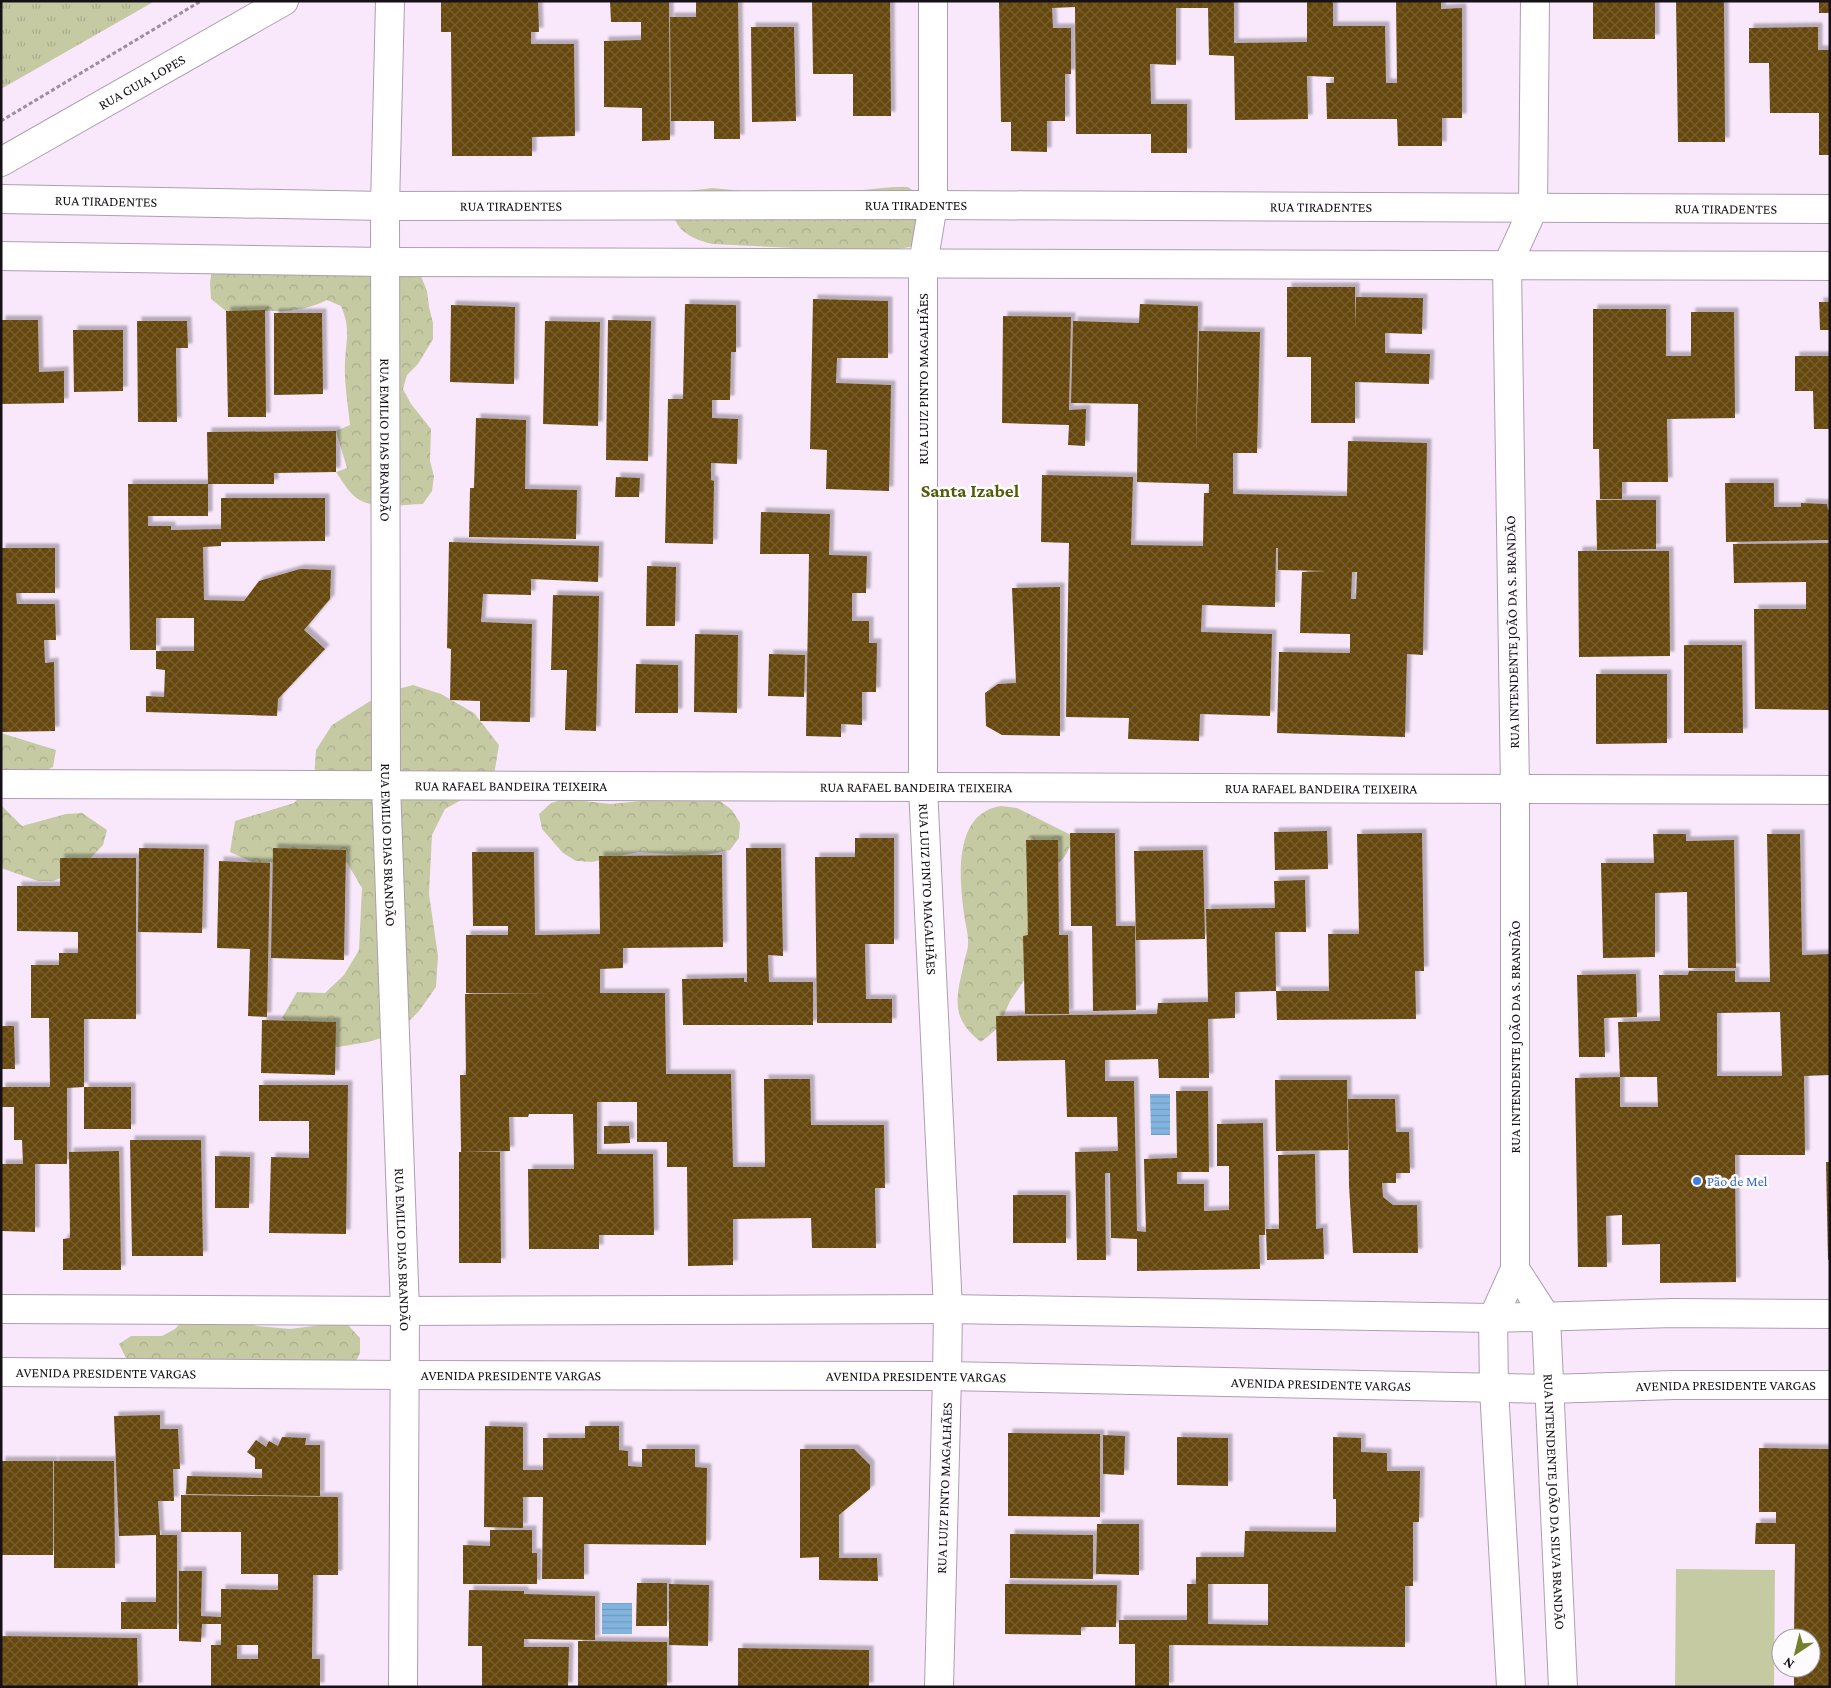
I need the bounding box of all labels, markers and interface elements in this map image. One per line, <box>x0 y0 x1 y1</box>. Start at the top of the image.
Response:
street label: RUA GUIA LOPES <box>96 51 188 113</box>
street label: RUA TIRADENTES <box>55 192 158 210</box>
street label: RUA TIRADENTES <box>865 197 967 213</box>
street label: RUA TIRADENTES <box>460 198 562 214</box>
street label: RUA TIRADENTES <box>1270 199 1372 215</box>
street label: RUA TIRADENTES <box>1675 200 1777 217</box>
street label: RUA LUIZ PINTO MAGALHÃES <box>915 293 931 465</box>
street label: RUA EMILIO DIAS BRANDÃO <box>377 358 394 522</box>
district label: Santa Izabel <box>921 480 1020 501</box>
street label: RUA INTENDENTE JOÃO DA S. BRANDÃO <box>1502 515 1522 749</box>
street label: RUA EMILIO DIAS BRANDÃO <box>378 763 399 927</box>
street label: RUA RAFAEL BANDEIRA TEIXEIRA <box>415 777 607 794</box>
street label: RUA RAFAEL BANDEIRA TEIXEIRA <box>820 779 1012 795</box>
street label: RUA RAFAEL BANDEIRA TEIXEIRA <box>1225 780 1417 797</box>
street label: RUA LUIZ PINTO MAGALHÃES <box>916 803 940 976</box>
street label: RUA INTENDENTE JOÃO DA S. BRANDÃO <box>1507 920 1523 1154</box>
street label: RUA EMILIO DIAS BRANDÃO <box>392 1168 413 1331</box>
place label: Pão de Mel <box>1707 1173 1768 1189</box>
marker: Pão de Mel <box>1691 1175 1703 1187</box>
street label: AVENIDA PRESIDENTE VARGAS <box>16 1364 197 1381</box>
street label: AVENIDA PRESIDENTE VARGAS <box>421 1367 602 1383</box>
street label: AVENIDA PRESIDENTE VARGAS <box>826 1368 1007 1385</box>
street label: RUA INTENDENTE JOÃO DA SILVA BRANDÃO <box>1541 1373 1568 1630</box>
street label: AVENIDA PRESIDENTE VARGAS <box>1231 1374 1412 1394</box>
street label: AVENIDA PRESIDENTE VARGAS <box>1635 1377 1816 1394</box>
street label: RUA LUIZ PINTO MAGALHÃES <box>933 1401 955 1574</box>
north arrow <box>1771 1628 1821 1678</box>
text: N <box>1780 1654 1797 1673</box>

